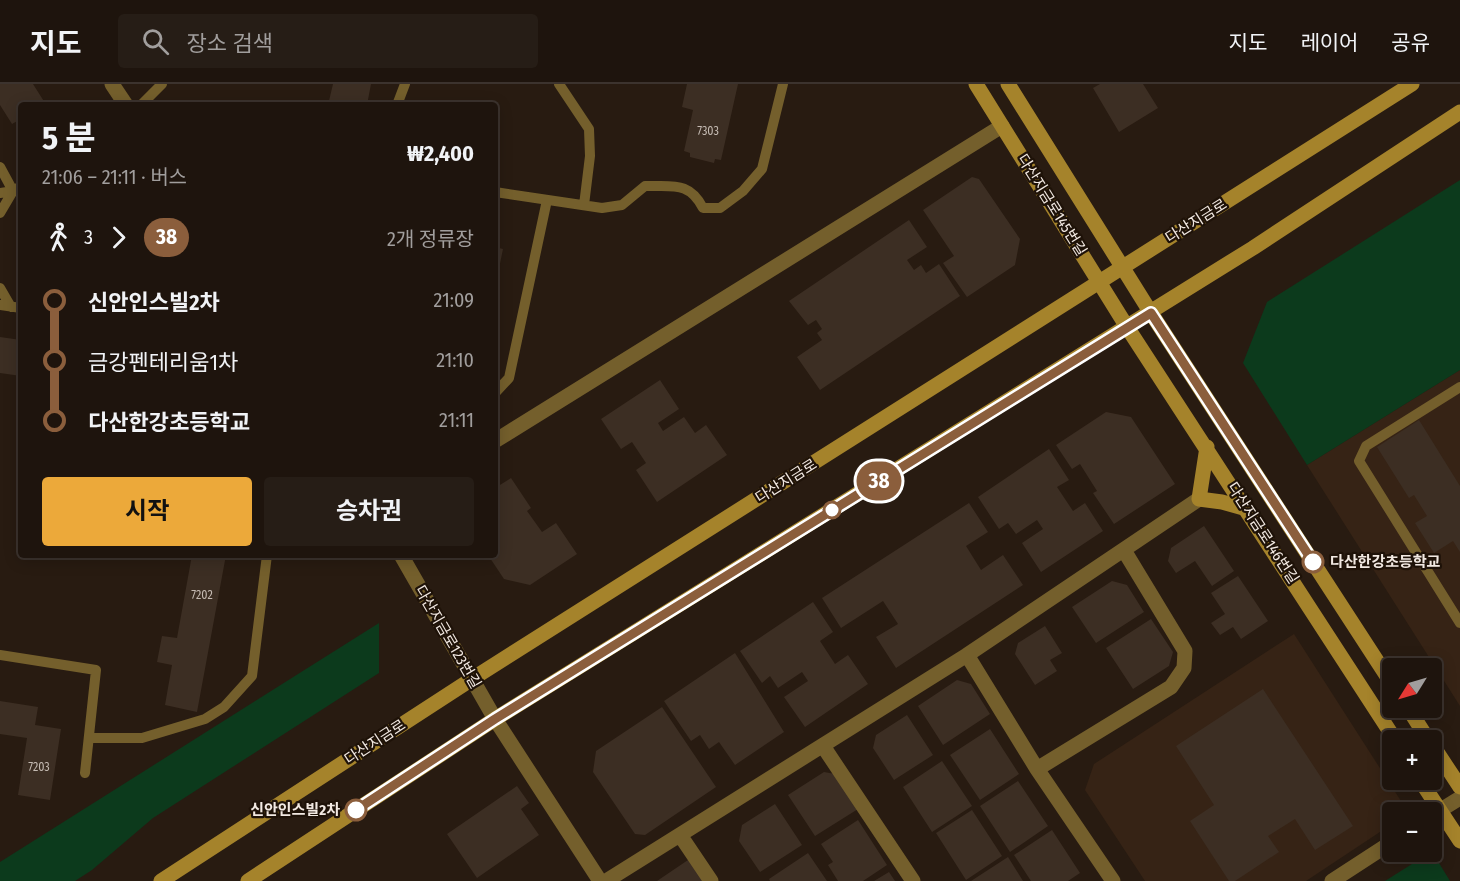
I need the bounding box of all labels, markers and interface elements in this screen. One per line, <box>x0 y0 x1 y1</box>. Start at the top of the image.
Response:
search box <box>118 14 538 68</box>
icon: search <box>139 25 172 58</box>
text: 지도 <box>30 27 82 60</box>
text: 장소 검색 <box>187 30 273 57</box>
text: 지도 <box>1229 30 1267 56</box>
text: 레이어 <box>1300 30 1358 56</box>
text: 공유 <box>1391 30 1430 56</box>
text: 5 분 <box>42 118 95 158</box>
house number: 7303 <box>697 124 719 138</box>
text: ₩2,400 <box>407 140 474 167</box>
street label: 다산지금로145번길 <box>1014 151 1090 259</box>
text: 21:06 – 21:11 · 버스 <box>42 165 187 189</box>
street label: 다산지금로 <box>1162 195 1230 247</box>
icon: walk <box>42 221 75 254</box>
icon: forward <box>102 221 135 254</box>
text: 38 <box>156 224 177 250</box>
text: 3 <box>84 225 93 249</box>
text: 2개 정류장 <box>387 227 474 251</box>
text: 21:09 <box>434 288 474 312</box>
text: 신안인스빌2차 <box>88 289 220 316</box>
text: 21:10 <box>436 348 474 372</box>
text: 금강펜테리움1차 <box>88 349 238 376</box>
text: 21:11 <box>439 408 474 432</box>
text: 다산한강초등학교 <box>88 409 250 436</box>
street label: 다산지금로 <box>752 455 820 507</box>
line badge: 38 <box>852 462 906 500</box>
text: 38 <box>868 468 890 494</box>
button: 시작 <box>42 477 252 546</box>
button: 승차권 <box>264 477 474 546</box>
street label: 다산지금로146번길 <box>1224 479 1302 587</box>
unlabelled marker <box>823 501 841 519</box>
marker: 다산한강초등학교 <box>1302 551 1324 573</box>
place label: 다산한강초등학교 <box>1330 553 1441 571</box>
street label: 다산지금로123번길 <box>411 582 485 692</box>
house number: 7202 <box>191 588 213 602</box>
north arrow <box>1382 658 1442 718</box>
map controls <box>1382 658 1442 862</box>
street label: 다산지금로 <box>341 716 409 768</box>
button: + <box>1382 730 1442 790</box>
house number: 7203 <box>28 760 50 774</box>
marker: 신안인스빌2차 <box>345 799 367 821</box>
place label: 신안인스빌2차 <box>250 801 340 819</box>
button: − <box>1382 802 1442 862</box>

